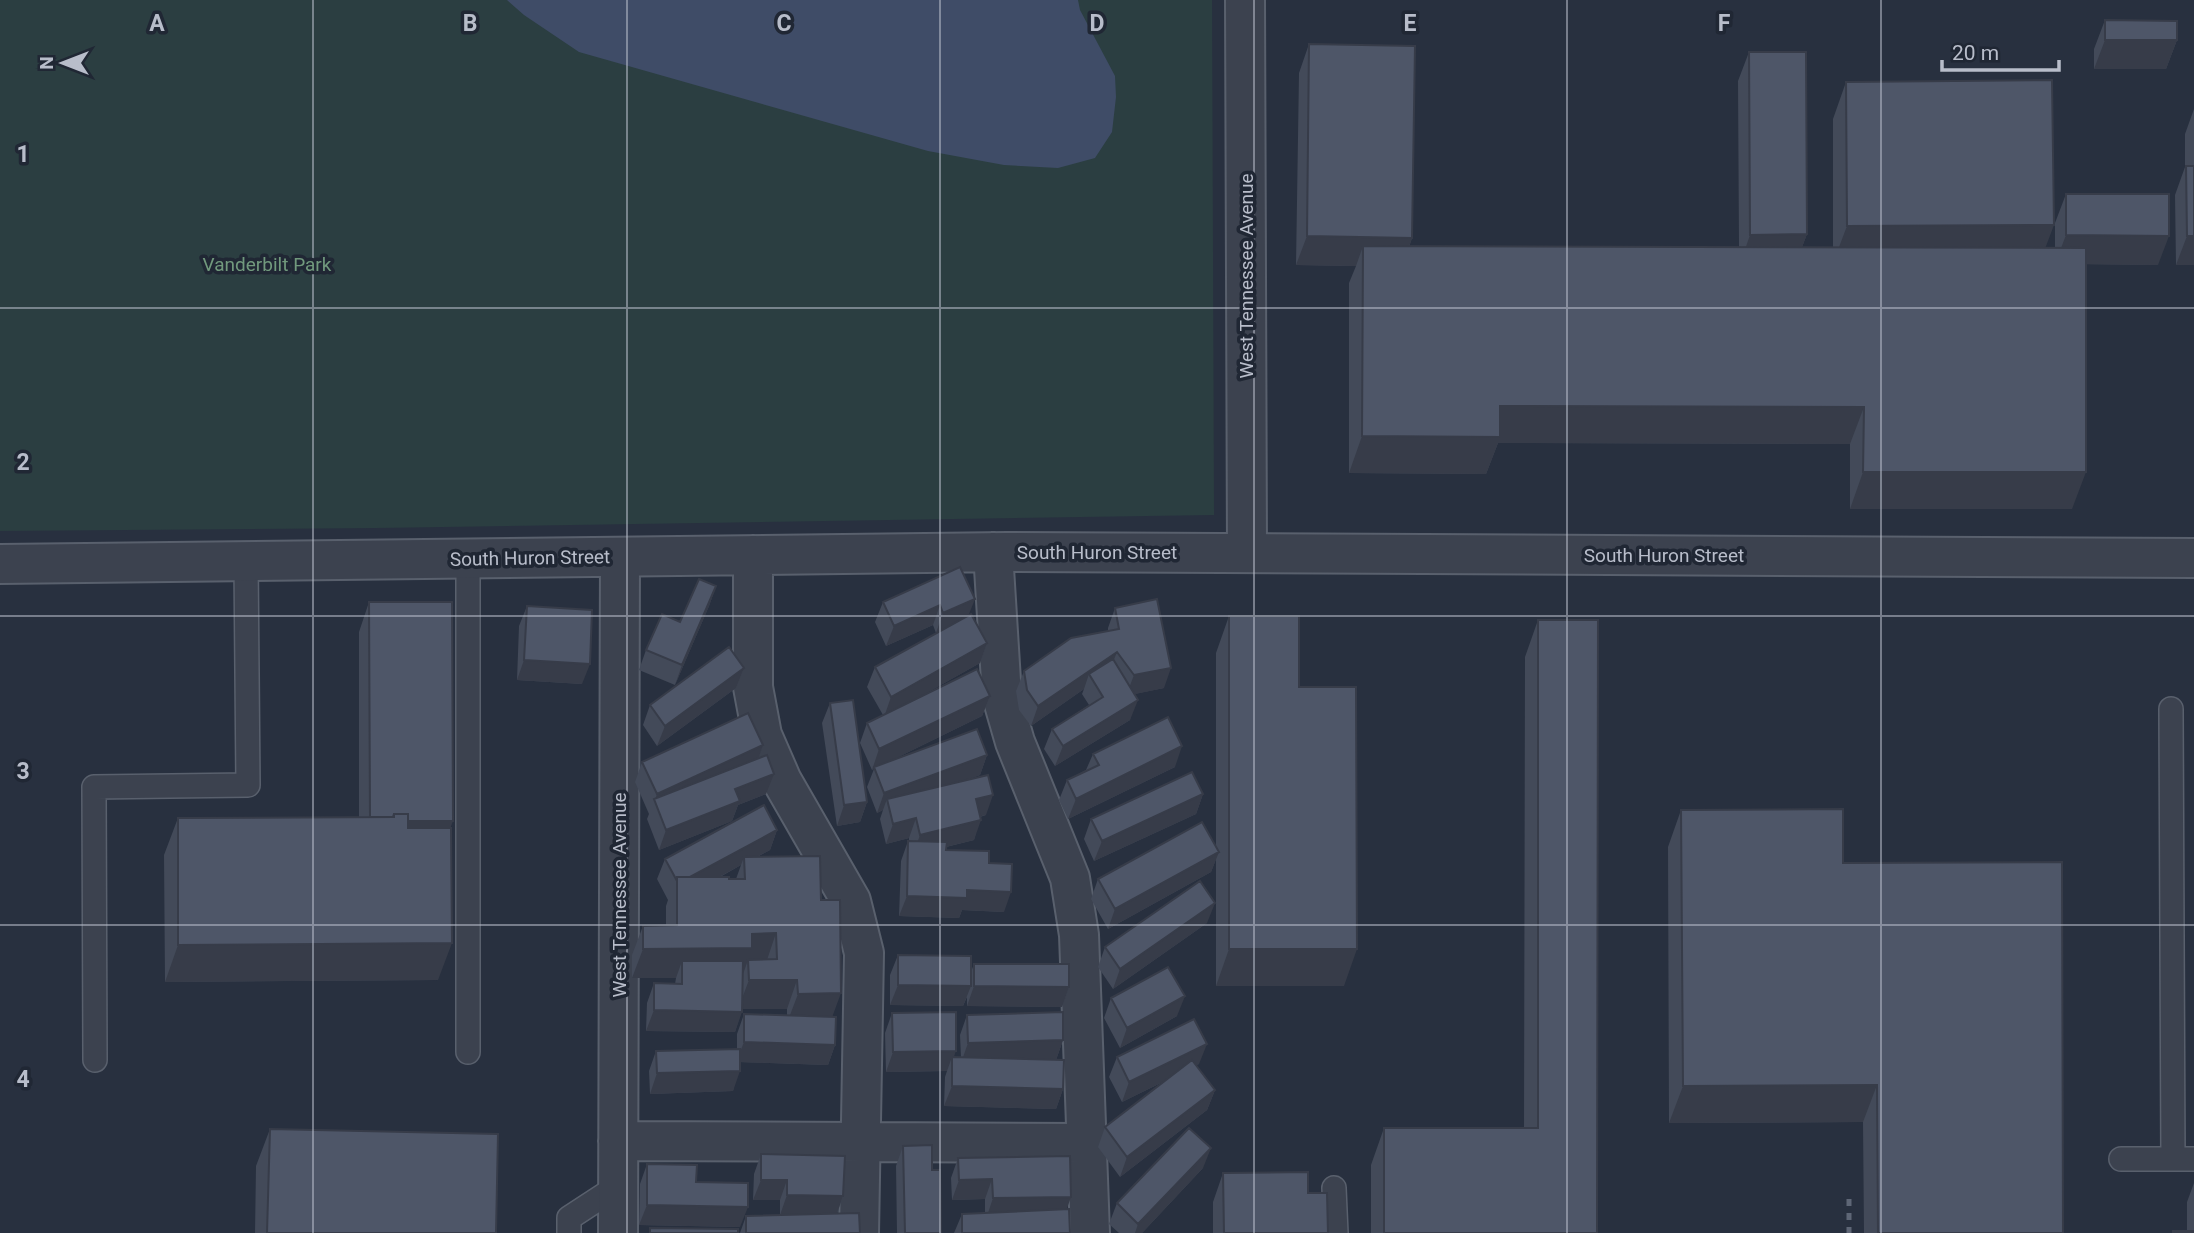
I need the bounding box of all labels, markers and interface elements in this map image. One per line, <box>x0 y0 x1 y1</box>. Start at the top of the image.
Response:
text: A <box>149 10 165 37</box>
text: B <box>463 10 477 37</box>
text: C <box>776 10 792 37</box>
text: D <box>1090 10 1104 37</box>
text: E <box>1404 10 1417 37</box>
text: F <box>1718 10 1731 37</box>
north arrow <box>28 28 98 98</box>
scale bar <box>1942 28 2059 72</box>
text: 20 m <box>1952 41 1999 65</box>
text: N <box>35 56 58 70</box>
text: 1 <box>16 141 30 168</box>
street label: West Tennessee Avenue <box>1235 173 1258 379</box>
park label: Vanderbilt Park <box>203 253 332 276</box>
text: 2 <box>16 449 30 476</box>
street label: South Huron Street <box>1017 541 1177 564</box>
street label: South Huron Street <box>1584 544 1744 567</box>
street label: South Huron Street <box>450 545 610 571</box>
text: 3 <box>16 758 30 785</box>
street label: West Tennessee Avenue <box>608 792 631 998</box>
text: 4 <box>16 1066 30 1093</box>

